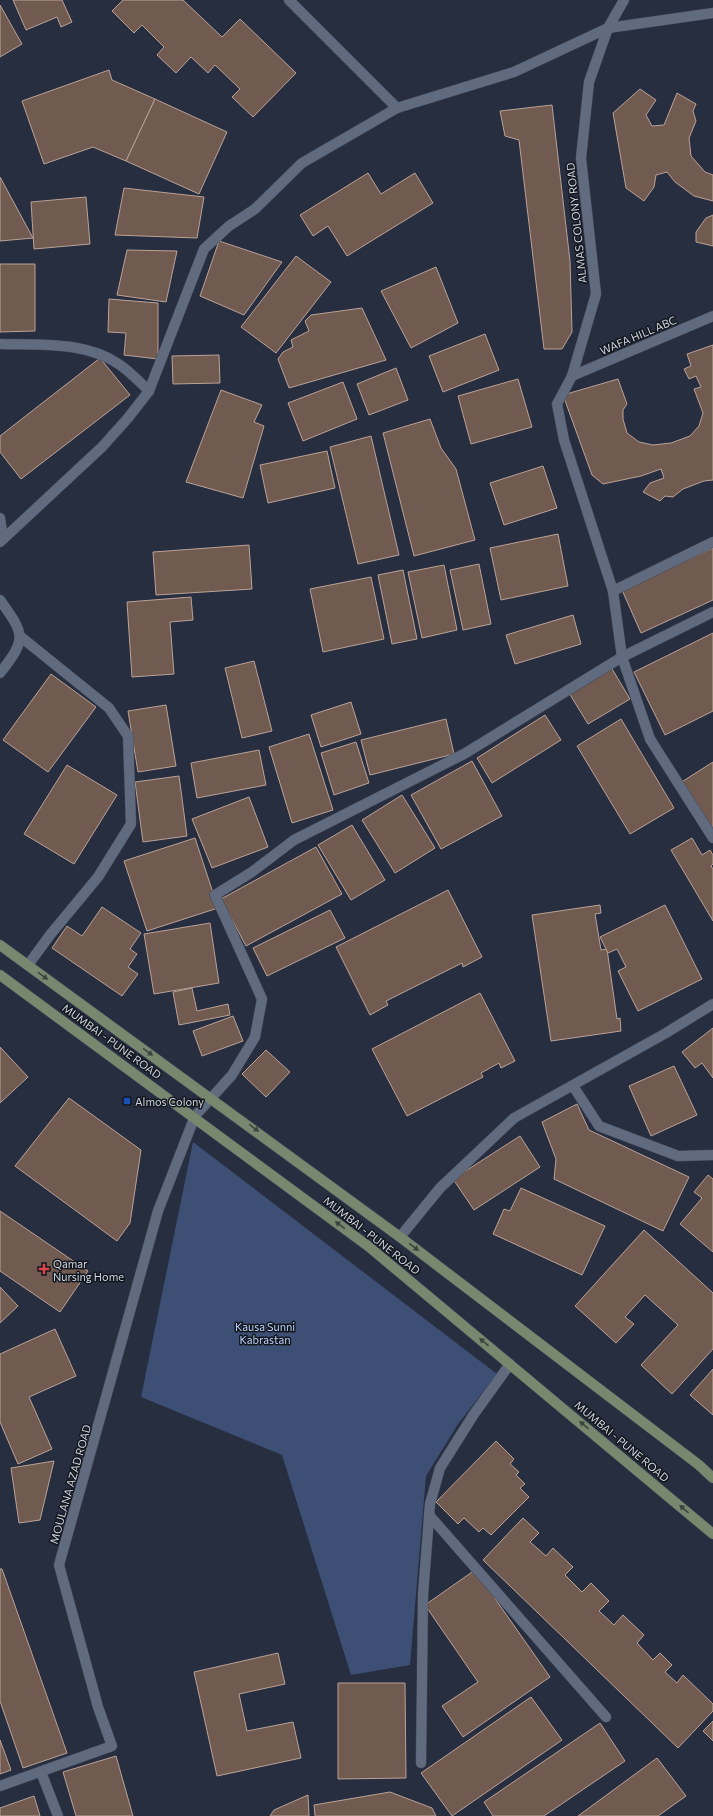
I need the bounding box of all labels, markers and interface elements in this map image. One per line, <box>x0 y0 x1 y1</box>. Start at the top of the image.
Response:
street label: ALMAS COLONY ROAD <box>563 162 589 284</box>
street label: WAFA HILL ABC <box>598 313 678 357</box>
one-way arrow <box>38 972 48 980</box>
street label: MUMBAI - PUNE ROAD <box>60 1001 164 1081</box>
one-way arrow <box>143 1048 154 1056</box>
place label: Almos Colony <box>135 1095 204 1108</box>
marker: Almos Colony <box>122 1096 132 1106</box>
one-way arrow <box>248 1124 259 1133</box>
street label: MUMBAI - PUNE ROAD <box>321 1193 423 1277</box>
one-way arrow <box>334 1220 345 1229</box>
one-way arrow <box>409 1243 420 1252</box>
place label: Qamar Nursing Home <box>53 1257 124 1283</box>
marker: Qamar Nursing Home <box>38 1263 50 1275</box>
park label: Kausa Sunni Kabrastan <box>235 1320 295 1346</box>
one-way arrow <box>479 1337 489 1346</box>
street label: MUMBAI - PUNE ROAD <box>572 1398 672 1484</box>
one-way arrow <box>579 1421 589 1429</box>
street label: MOULANA AZAD ROAD <box>47 1423 93 1545</box>
one-way arrow <box>678 1504 689 1513</box>

